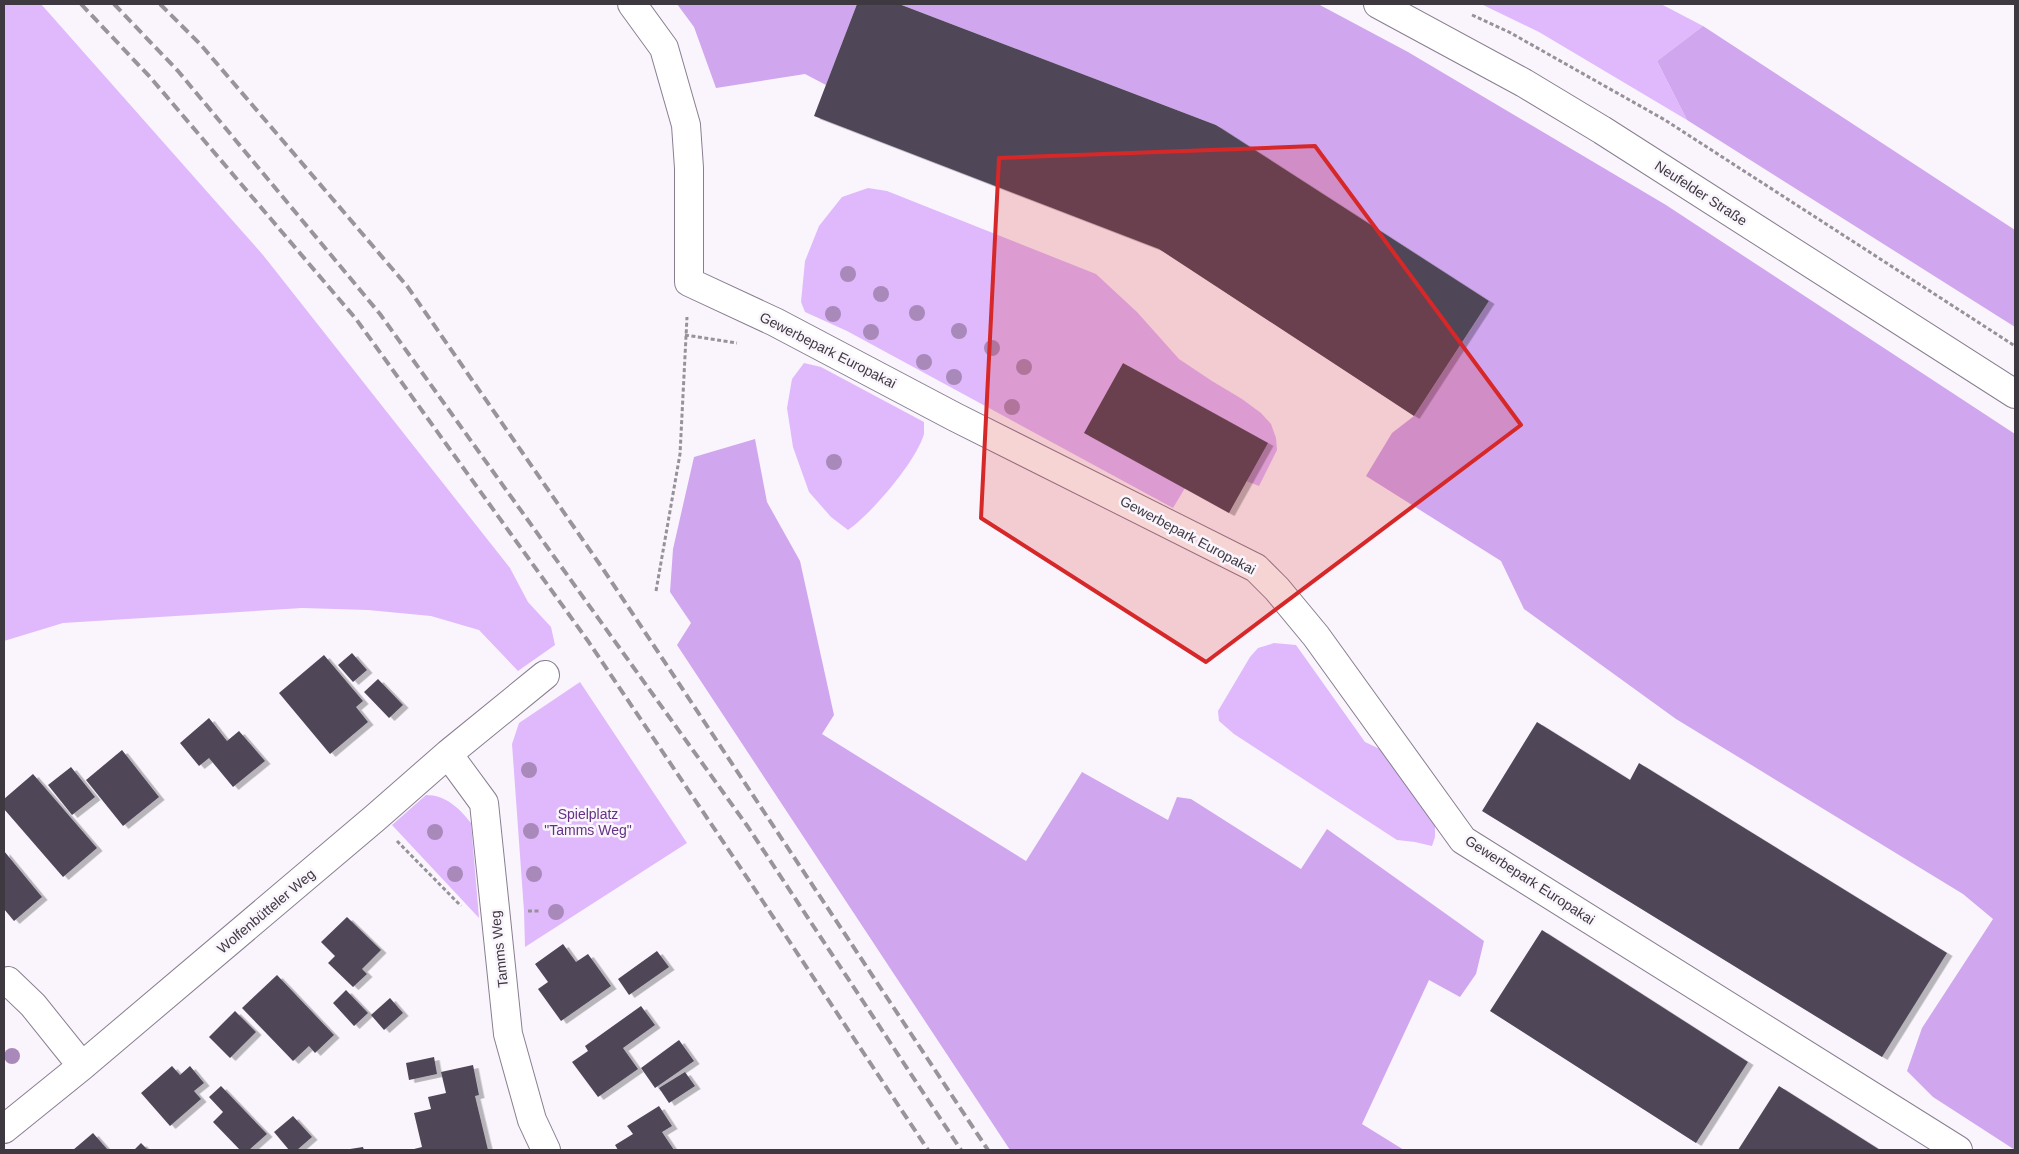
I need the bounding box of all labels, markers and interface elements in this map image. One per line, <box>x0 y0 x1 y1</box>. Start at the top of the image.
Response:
street label: Neufelder Straße <box>1652 157 1750 229</box>
street label: Gewerbepark Europakai <box>757 309 899 391</box>
street label: Gewerbepark Europakai <box>1118 492 1258 578</box>
park label: Spielplatz "Tamms Weg" <box>544 806 632 838</box>
street label: Gewerbepark Europakai <box>1462 832 1598 928</box>
street label: Wolfenbütteler Weg <box>214 866 318 956</box>
street label: Tamms Weg <box>487 910 511 988</box>

